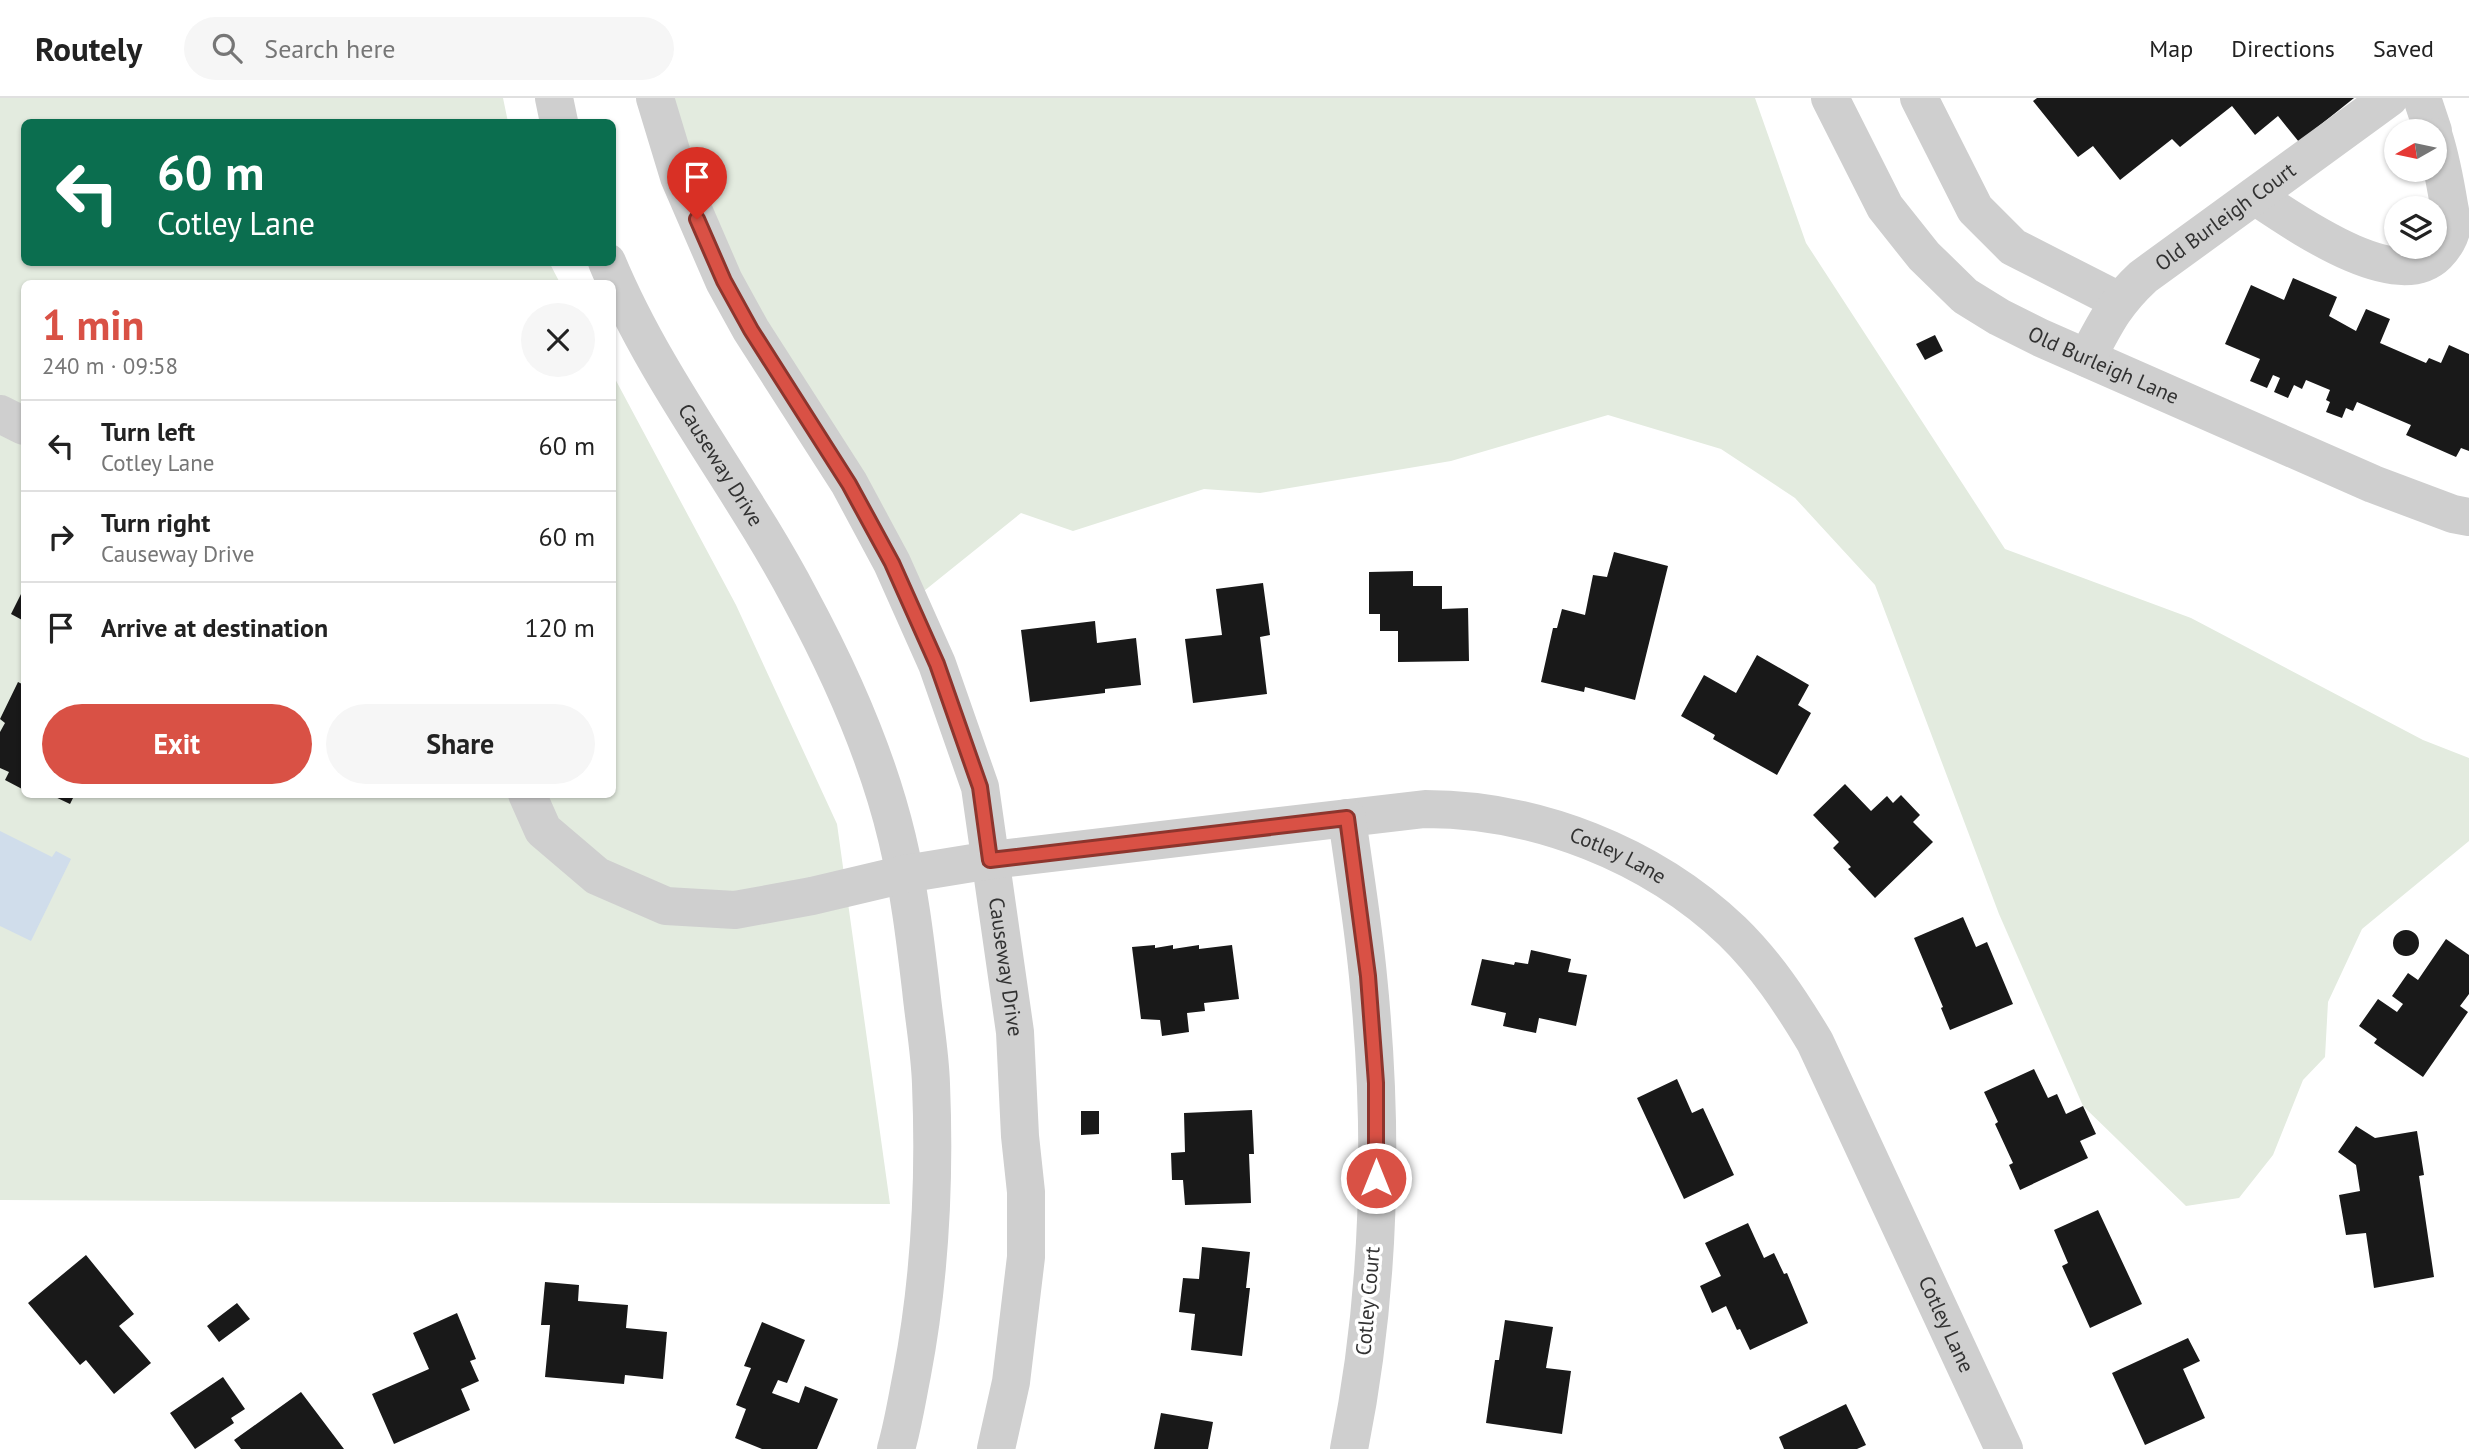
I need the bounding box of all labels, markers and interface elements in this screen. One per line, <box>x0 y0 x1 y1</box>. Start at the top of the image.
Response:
search box <box>184 17 674 80</box>
text: Routely <box>35 27 142 70</box>
icon: search <box>208 29 246 67</box>
text: Search here <box>264 32 395 65</box>
text: Map <box>2149 33 2193 64</box>
text: Directions <box>2231 33 2335 64</box>
text: Saved <box>2373 33 2434 64</box>
north arrow <box>2384 119 2446 182</box>
map controls <box>2384 119 2447 259</box>
text: 60 m <box>157 140 264 204</box>
icon: left <box>42 147 133 238</box>
pin <box>667 147 727 219</box>
street label: Old Burleigh Court <box>2149 156 2301 277</box>
icon: arrive <box>678 158 716 196</box>
button: layers <box>2384 196 2447 259</box>
text: Cotley Lane <box>157 202 315 244</box>
text: 1 min <box>42 297 144 352</box>
button: close <box>521 303 595 377</box>
street label: Old Burleigh Lane <box>2024 320 2183 410</box>
text: 240 m · 09:58 <box>42 351 178 380</box>
street label: Causeway Drive <box>672 398 770 531</box>
text: Turn left <box>101 415 195 448</box>
icon: left <box>42 427 80 465</box>
text: 60 m <box>539 429 595 462</box>
text: Cotley Lane <box>101 448 214 477</box>
text: Turn right <box>101 506 210 539</box>
icon: right <box>42 518 80 556</box>
text: 60 m <box>539 520 595 553</box>
text: Causeway Drive <box>101 539 255 568</box>
icon: arrive <box>42 609 80 647</box>
text: Arrive at destination <box>101 611 328 644</box>
text: 120 m <box>524 611 595 644</box>
button: Exit <box>42 704 312 784</box>
button: Share <box>326 704 595 784</box>
street label: Cotley Lane <box>1566 821 1671 890</box>
street label: Causeway Drive <box>983 896 1029 1038</box>
position arrow <box>1339 1141 1413 1215</box>
street label: Cotley Court <box>1349 1245 1386 1357</box>
street label: Cotley Lane <box>1912 1271 1981 1377</box>

